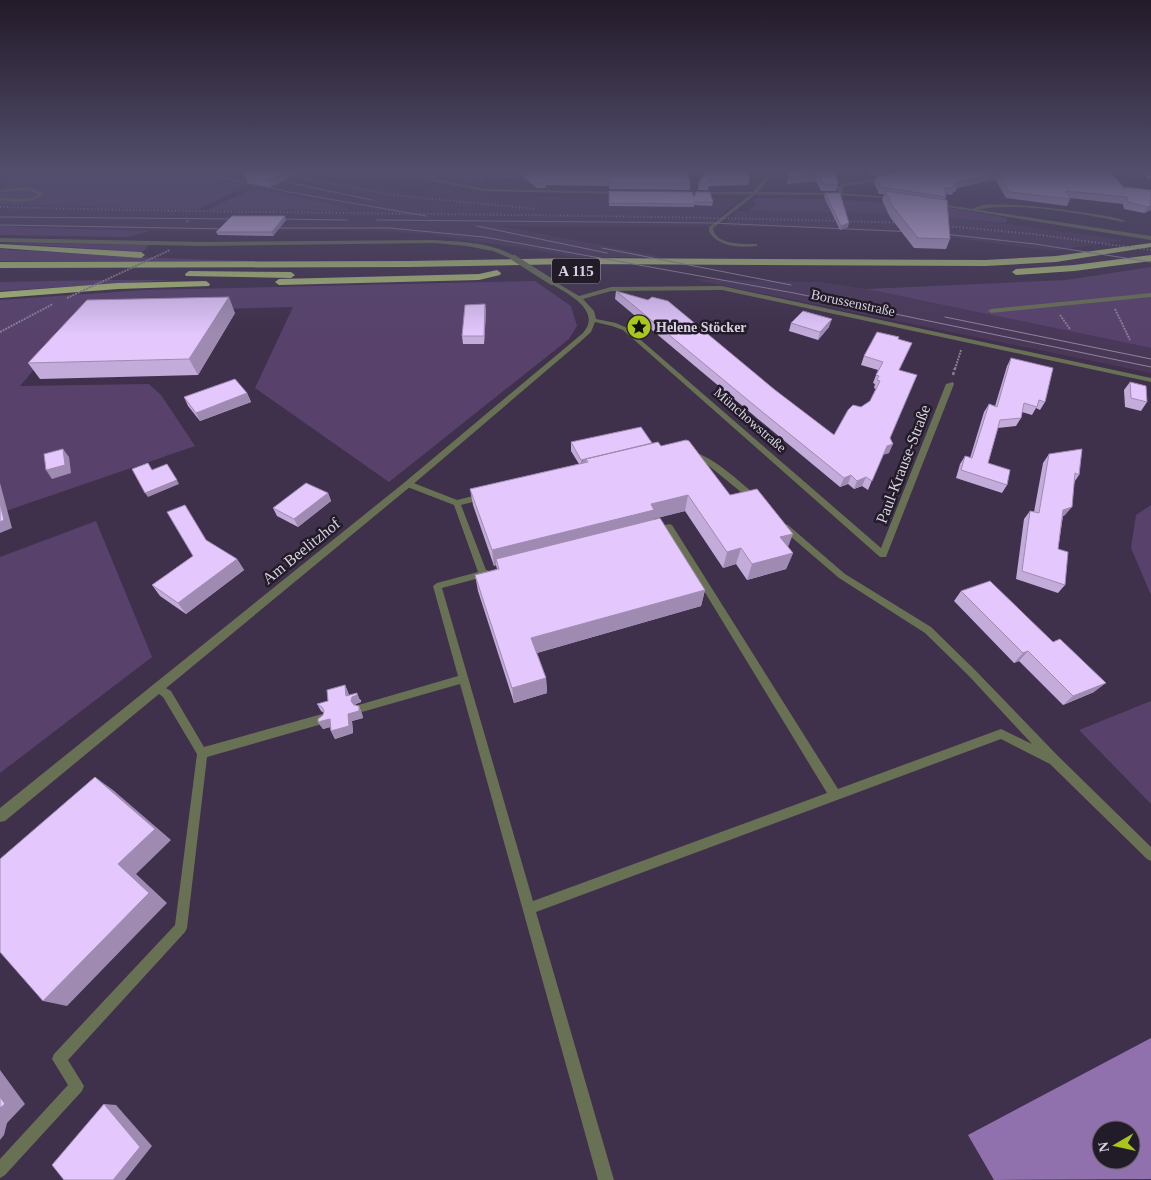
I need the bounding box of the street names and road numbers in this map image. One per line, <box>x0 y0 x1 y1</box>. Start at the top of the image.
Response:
road number: A 115 <box>552 258 600 284</box>
street label: Borussenstraße <box>810 287 896 319</box>
street label: Münchowstraße <box>711 385 789 455</box>
street label: Paul-Krause-Straße <box>873 402 933 526</box>
street label: Am Beelitzhof <box>259 514 344 587</box>

